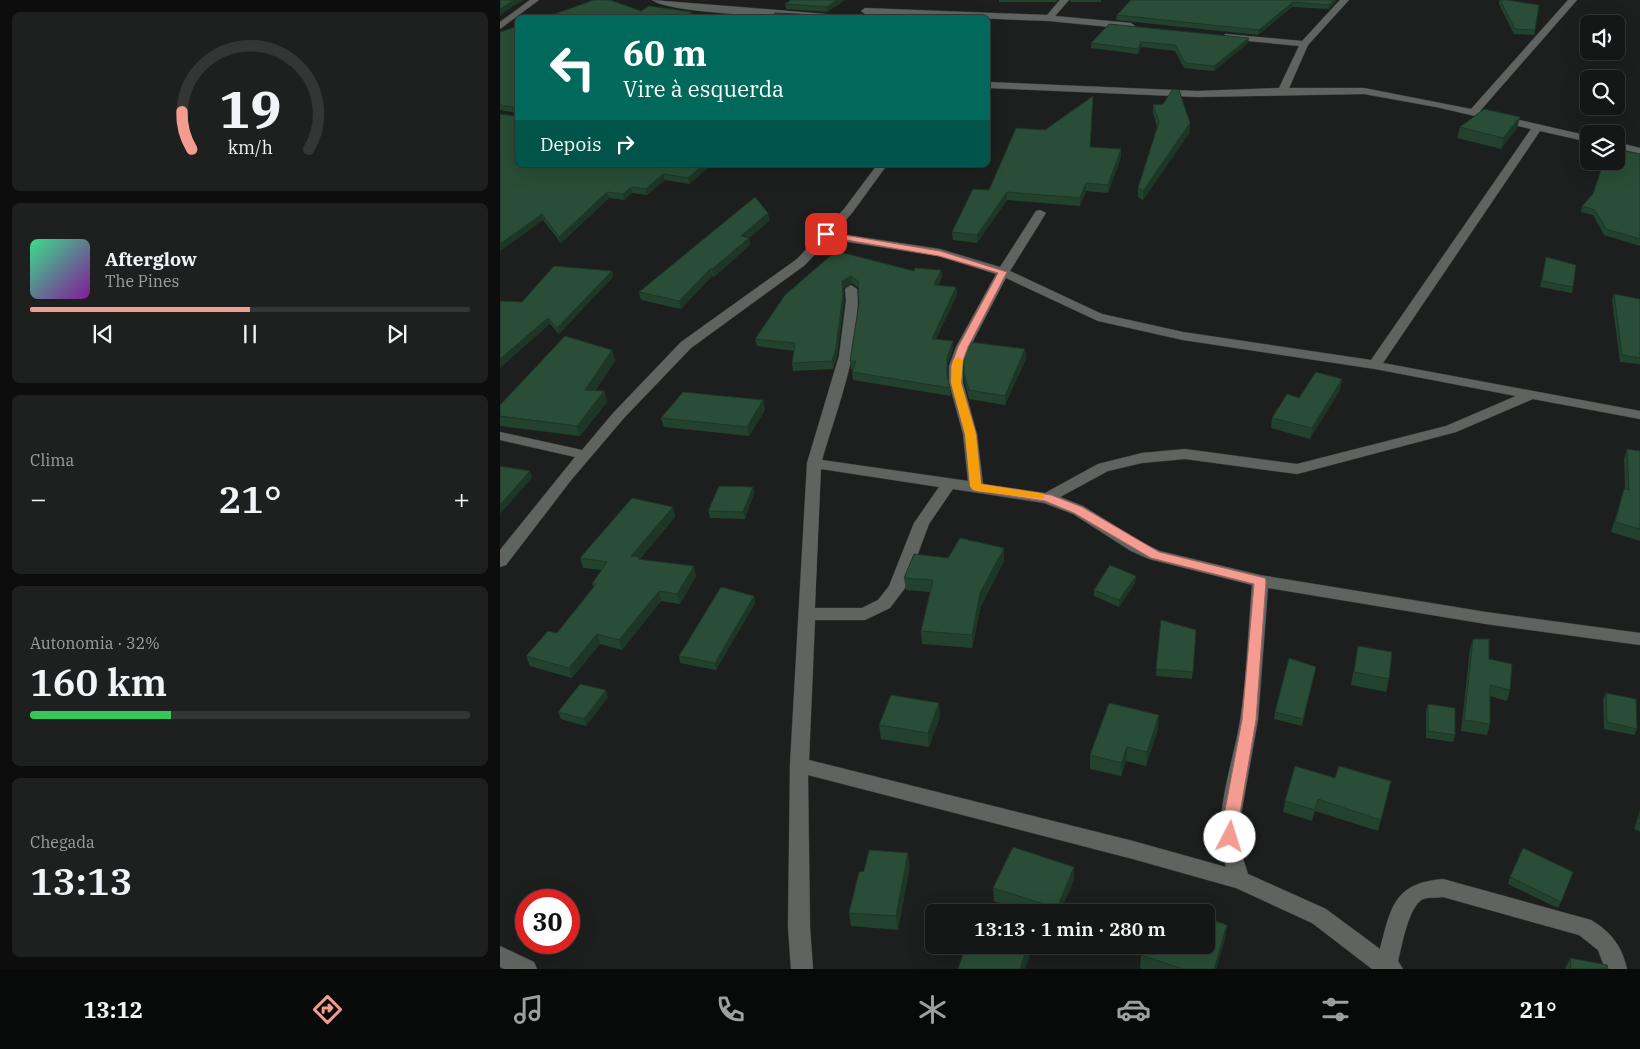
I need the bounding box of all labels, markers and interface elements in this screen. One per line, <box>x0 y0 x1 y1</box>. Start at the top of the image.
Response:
map controls <box>1580 15 1625 170</box>
button: sound <box>1580 15 1625 60</box>
text: 60 m <box>623 30 707 76</box>
icon: left <box>540 35 605 100</box>
button: search <box>1580 70 1625 115</box>
text: Vire à esquerda <box>623 74 784 103</box>
text: 19 <box>219 75 281 142</box>
button: layers <box>1580 125 1625 170</box>
icon: right <box>611 130 639 158</box>
text: Depois <box>540 132 601 156</box>
text: km/h <box>227 136 273 159</box>
pin <box>805 213 847 255</box>
icon: arrive <box>812 220 840 248</box>
text: Afterglow <box>105 247 197 271</box>
text: The Pines <box>105 271 179 291</box>
icon: previous <box>89 320 117 348</box>
icon: pause <box>236 320 264 348</box>
icon: next <box>383 320 411 348</box>
text: Clima <box>30 450 74 470</box>
text: 21° <box>218 474 282 523</box>
text: − <box>30 480 47 517</box>
text: + <box>453 480 470 517</box>
text: Autonomia · 32% <box>30 633 160 653</box>
text: 160 km <box>30 657 167 706</box>
position arrow <box>1203 810 1255 862</box>
text: Chegada <box>30 832 95 852</box>
text: 13:13 <box>30 856 133 905</box>
speed limit sign: 30 <box>515 889 580 954</box>
text: 13:13 · 1 min · 280 m <box>974 917 1166 941</box>
icon: directions <box>310 992 345 1027</box>
icon: music <box>511 992 546 1027</box>
icon: phone <box>713 992 748 1027</box>
icon: climate <box>915 992 950 1027</box>
icon: car <box>1116 992 1151 1027</box>
icon: filters <box>1318 992 1353 1027</box>
text: 13:12 <box>83 995 143 1024</box>
text: 21° <box>1520 995 1557 1024</box>

